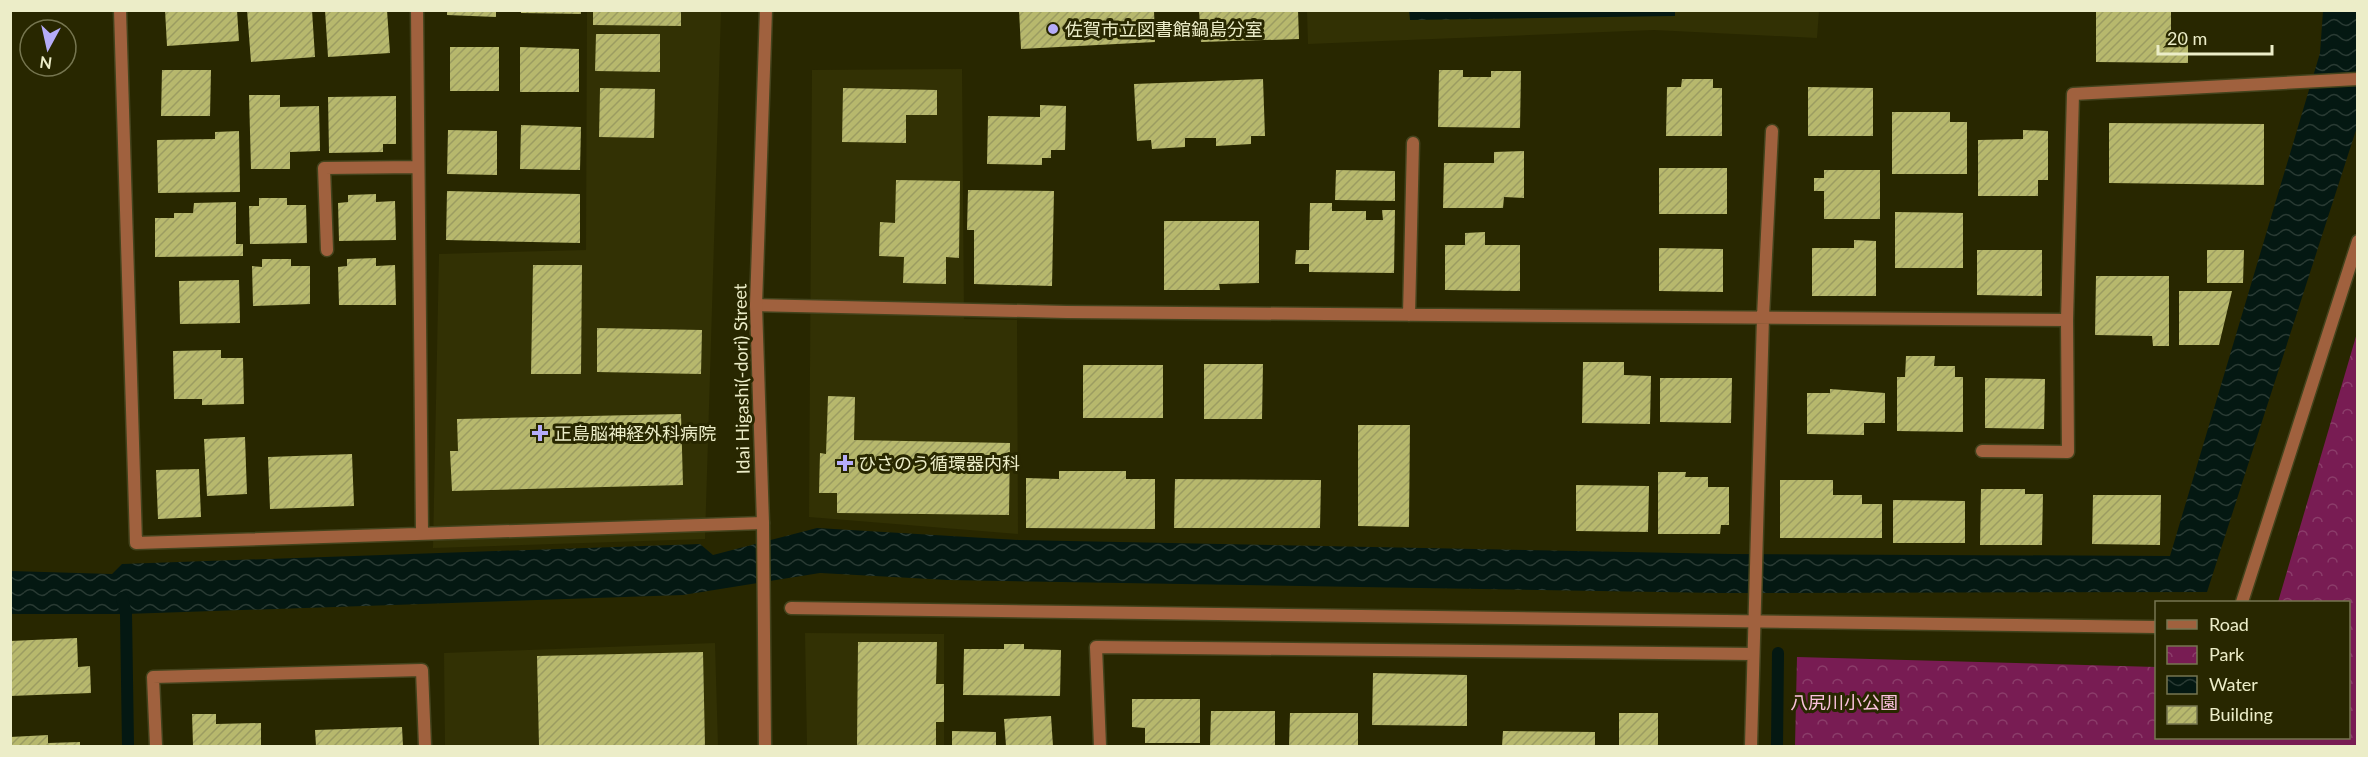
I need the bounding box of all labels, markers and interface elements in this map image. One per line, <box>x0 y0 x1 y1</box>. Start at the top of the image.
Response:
north arrow <box>18 18 78 78</box>
place label: 佐賀市立図書館鍋島分室 <box>1065 18 1263 40</box>
scale bar <box>2158 18 2272 56</box>
marker: 佐賀市立図書館鍋島分室 <box>1046 22 1060 36</box>
text: 20 m <box>2167 27 2207 49</box>
text: N <box>38 53 53 74</box>
street label: Idai Higashi(-dori) Street <box>728 283 754 474</box>
place label: 正島脳神経外科病院 <box>554 422 716 444</box>
marker: 正島脳神経外科病院 <box>531 424 549 442</box>
place label: ひさのう循環器内科 <box>858 452 1020 474</box>
marker: ひさのう循環器内科 <box>836 454 854 472</box>
legend <box>2155 601 2350 739</box>
text: Road <box>2209 613 2249 635</box>
text: Park <box>2209 643 2245 665</box>
text: Water <box>2209 673 2258 695</box>
park label: 八尻川小公園 <box>1790 691 1898 713</box>
text: Building <box>2209 703 2273 725</box>

